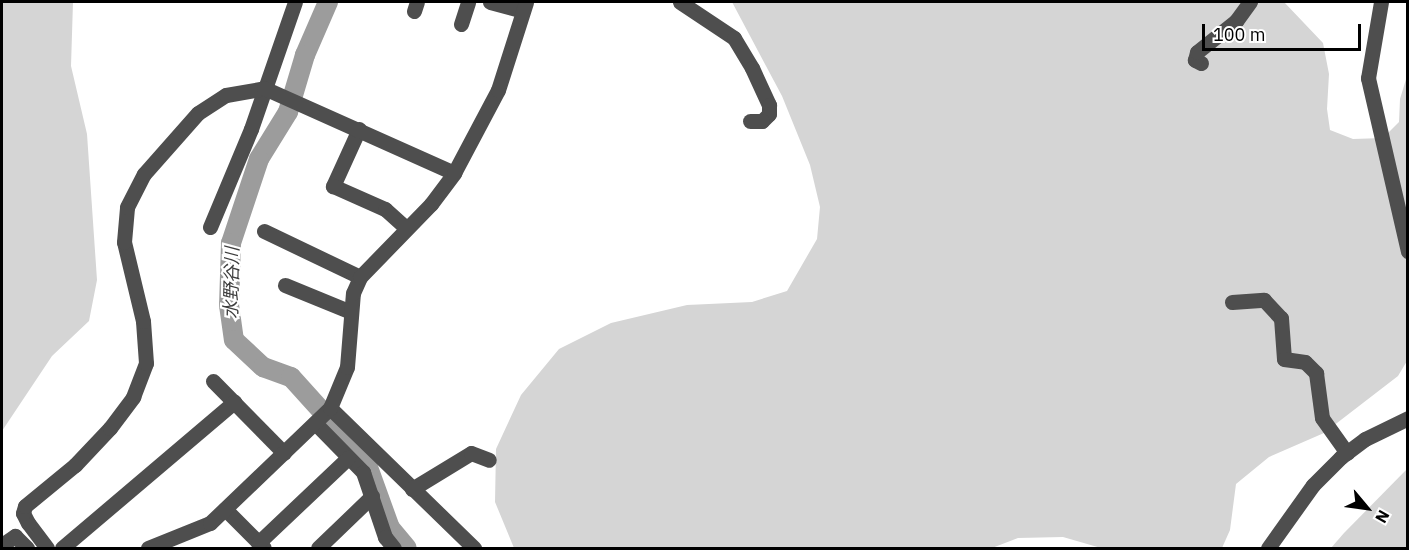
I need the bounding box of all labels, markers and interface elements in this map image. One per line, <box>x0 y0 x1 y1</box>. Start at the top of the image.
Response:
scale bar <box>1205 12 1364 50</box>
text: 100 m <box>1213 23 1265 46</box>
water label: 水野谷川 <box>221 247 243 319</box>
north arrow <box>1337 478 1397 538</box>
text: N <box>1371 507 1394 527</box>

